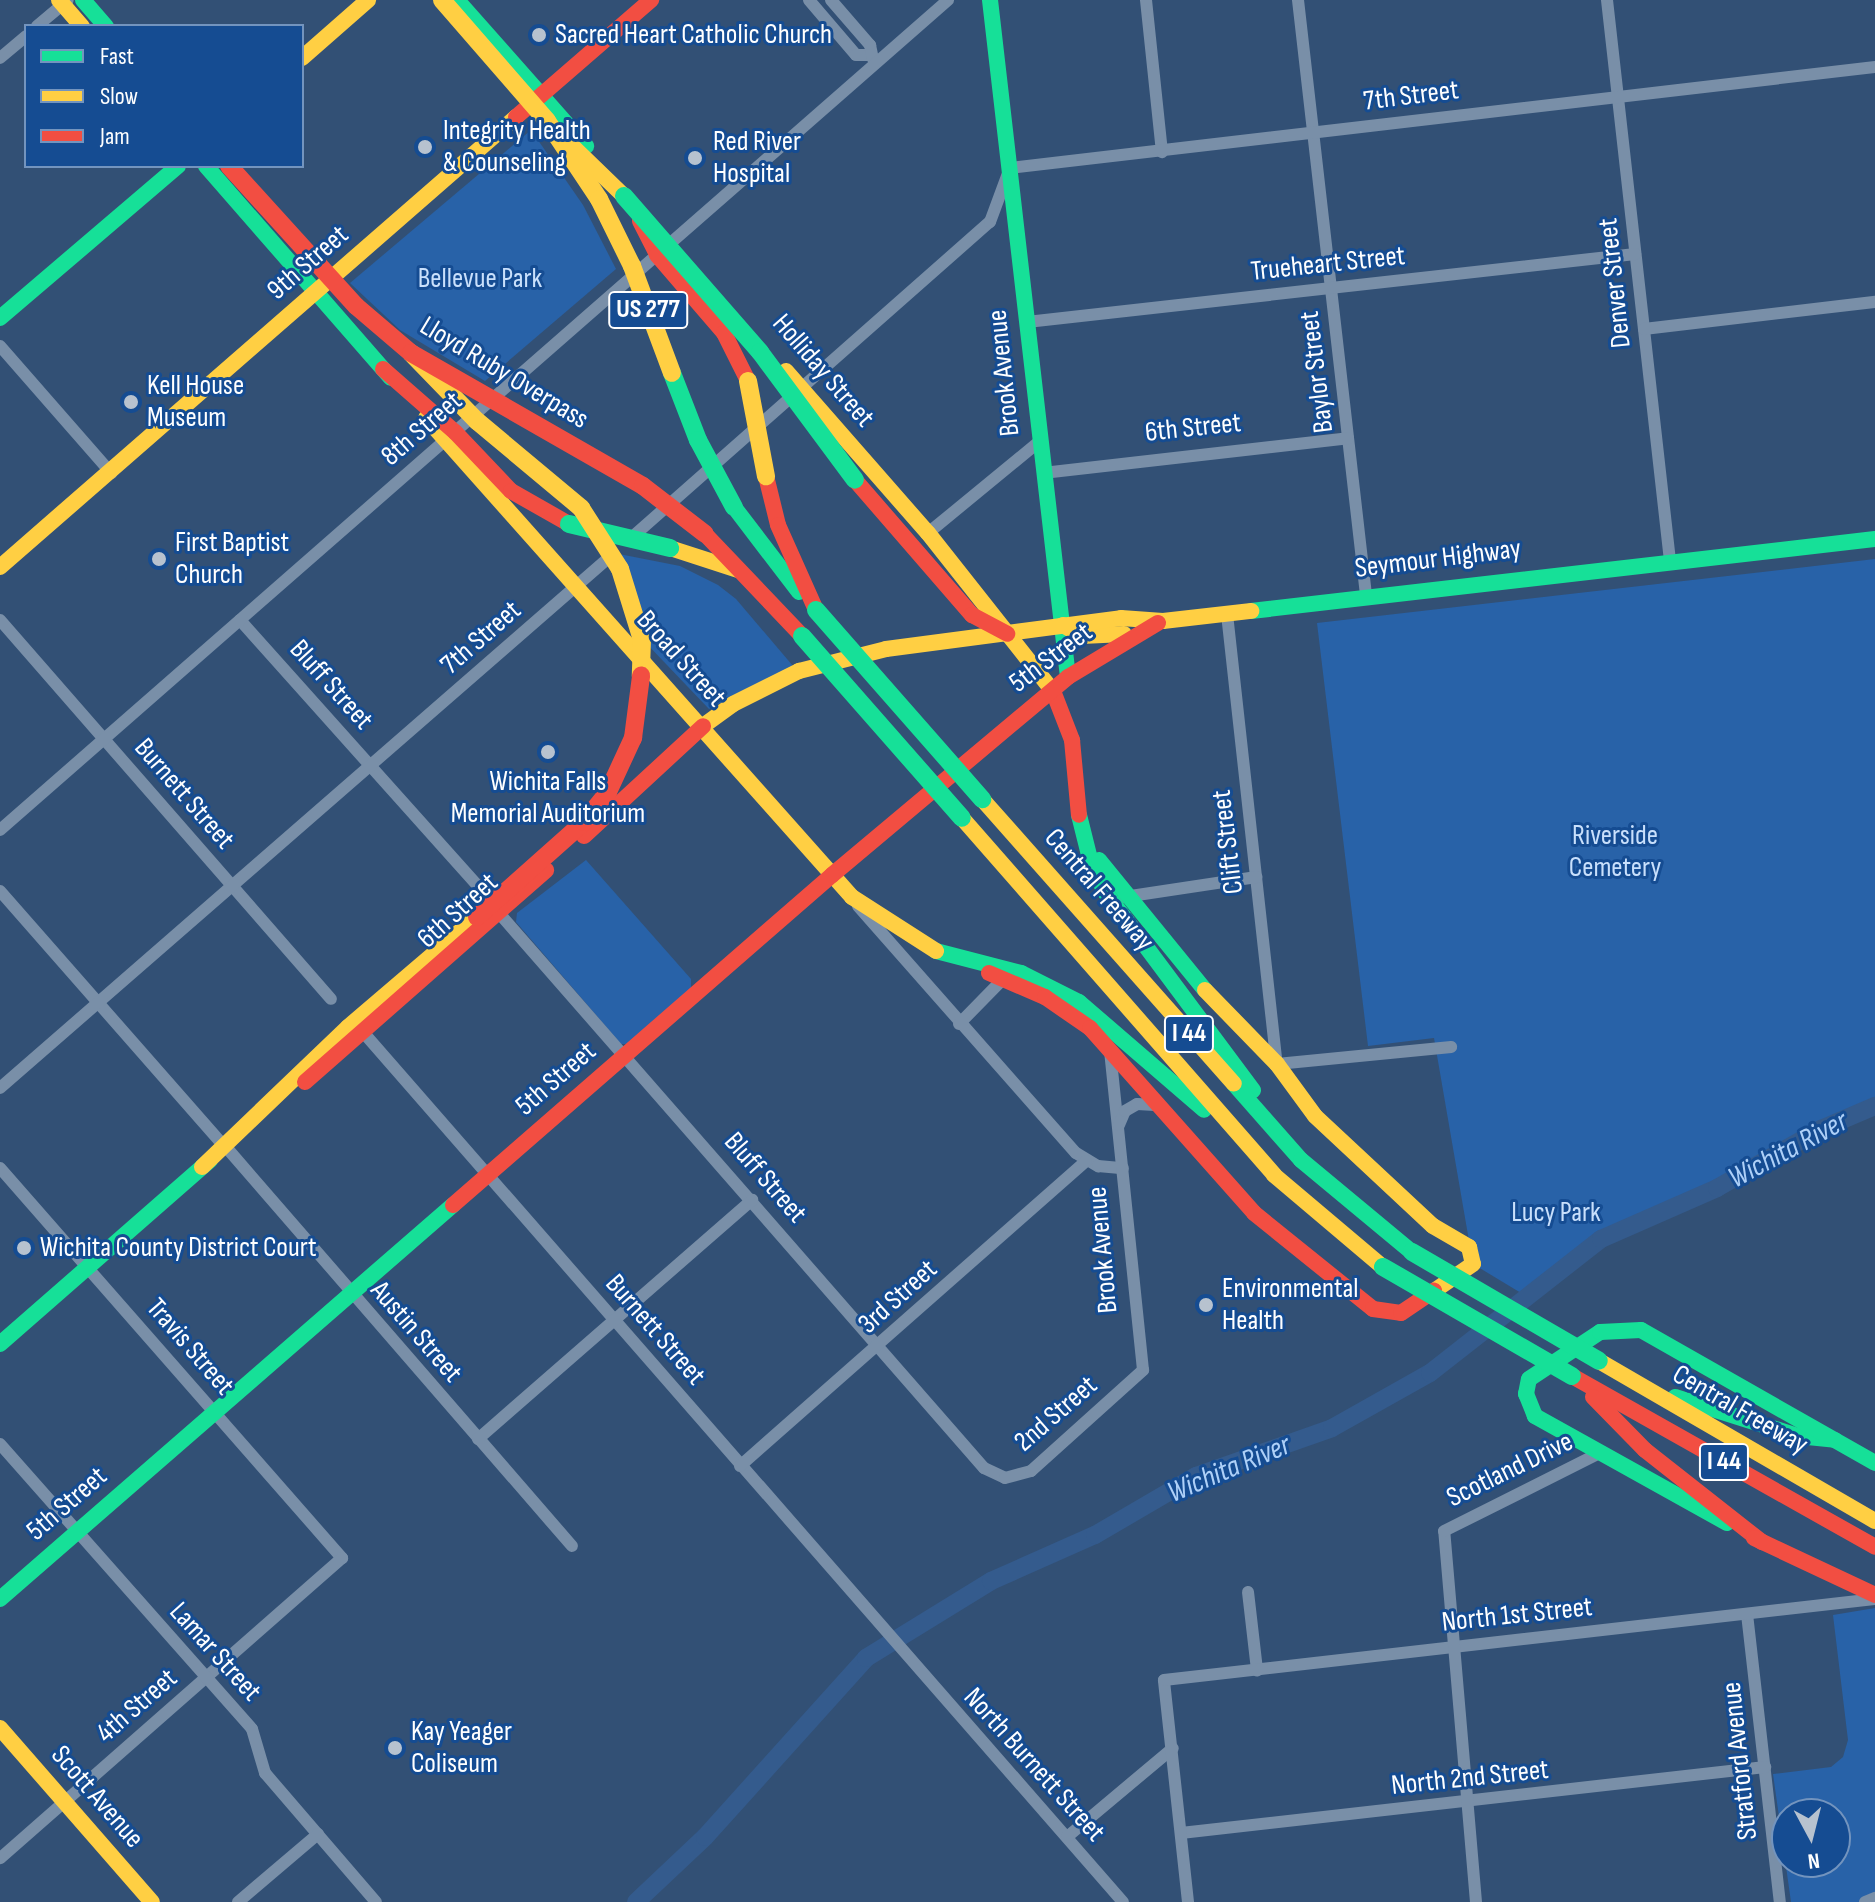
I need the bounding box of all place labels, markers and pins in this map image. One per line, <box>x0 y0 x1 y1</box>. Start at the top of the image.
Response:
place label: Sacred Heart Catholic Church <box>555 18 832 52</box>
marker: Sacred Heart Catholic Church <box>530 26 548 44</box>
place label: Integrity Health & Counseling <box>443 114 591 180</box>
place label: Red River Hospital <box>713 125 801 191</box>
marker: Integrity Health & Counseling <box>414 136 436 158</box>
marker: Red River Hospital <box>684 147 706 169</box>
place label: Kell House Museum <box>147 369 244 435</box>
marker: Kell House Museum <box>122 393 140 411</box>
place label: First Baptist Church <box>175 526 289 592</box>
marker: First Baptist Church <box>150 550 168 568</box>
marker: Wichita Falls Memorial Auditorium <box>539 743 557 761</box>
place label: Wichita Falls Memorial Auditorium <box>451 765 645 831</box>
place label: Wichita County District Court <box>40 1231 317 1265</box>
marker: Wichita County District Court <box>15 1239 33 1257</box>
place label: Environmental Health <box>1222 1272 1358 1338</box>
marker: Environmental Health <box>1197 1296 1215 1314</box>
place label: Kay Yeager Coliseum <box>411 1715 512 1781</box>
marker: Kay Yeager Coliseum <box>386 1739 404 1757</box>

